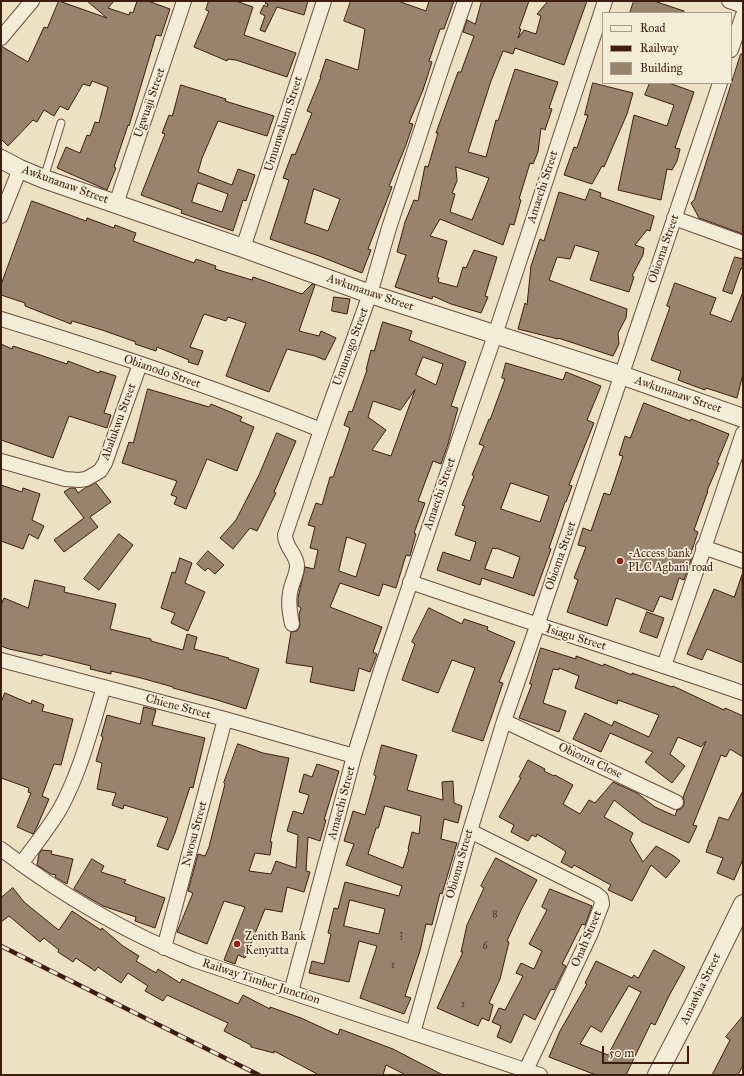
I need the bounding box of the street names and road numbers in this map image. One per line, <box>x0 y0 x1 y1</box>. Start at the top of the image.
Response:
street label: Ugwuaji Street <box>131 66 169 140</box>
street label: Umunwakum Street <box>262 75 306 173</box>
street label: Amaechi Street <box>524 149 562 225</box>
street label: Awkunanaw Street <box>20 163 110 207</box>
street label: Obioma Street <box>646 213 682 285</box>
street label: Awkunanaw Street <box>325 271 415 315</box>
street label: Umunogo Street <box>330 306 372 388</box>
street label: Obianodo Street <box>122 352 202 392</box>
street label: Awkunanaw Street <box>633 373 723 417</box>
street label: Abalukwu Street <box>98 382 140 462</box>
street label: Amaechi Street <box>421 456 459 532</box>
street label: Obioma Street <box>543 520 579 592</box>
street label: Isiagu Street <box>544 622 608 654</box>
street label: Chiene Street <box>144 691 212 723</box>
street label: Obioma Close <box>556 740 624 782</box>
street label: Amaechi Street <box>325 765 359 841</box>
street label: Nwosu Street <box>179 800 211 868</box>
street label: Obioma Street <box>443 827 477 901</box>
street label: Onah Street <box>569 909 605 969</box>
street label: Amawbia Street <box>678 951 724 1027</box>
street label: Railway Timber Junction <box>200 956 322 1008</box>

